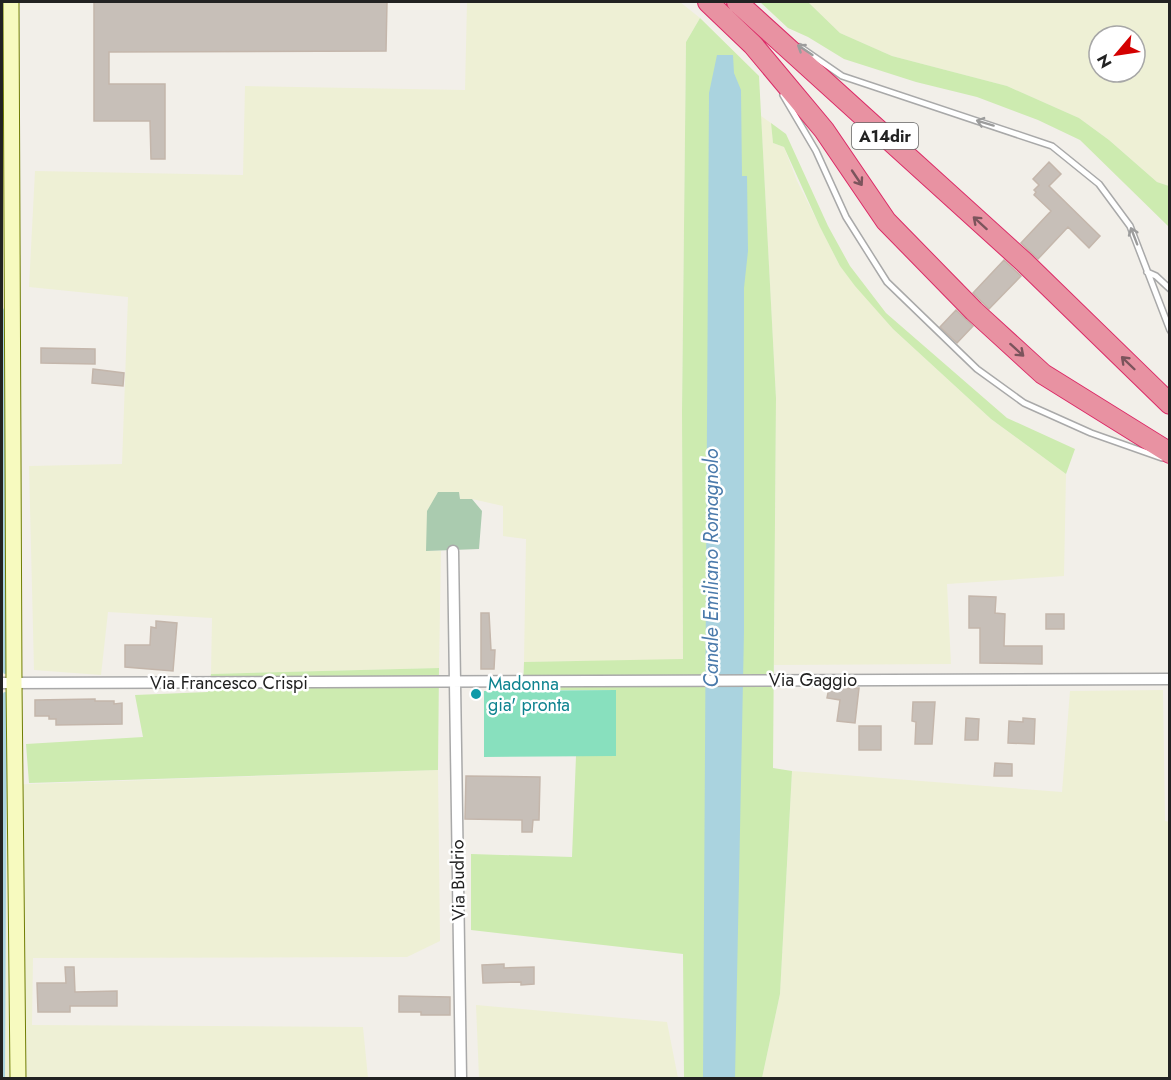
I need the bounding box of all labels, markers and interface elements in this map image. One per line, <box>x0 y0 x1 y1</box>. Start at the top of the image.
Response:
north arrow <box>1087 24 1147 84</box>
one-way arrow <box>797 44 814 56</box>
text: N <box>1091 50 1117 72</box>
one-way arrow <box>976 117 995 128</box>
road number: A14dir <box>852 123 918 149</box>
one-way arrow <box>851 170 863 186</box>
one-way arrow <box>973 216 988 230</box>
one-way arrow <box>1128 227 1139 246</box>
one-way arrow <box>1009 343 1024 357</box>
one-way arrow <box>1120 356 1135 371</box>
water label: Canale Emiliano Romagnolo <box>697 448 726 687</box>
street label: Via Gaggio <box>769 667 857 693</box>
street label: Via Francesco Crispi <box>150 670 308 696</box>
place label: Madonna gia' pronta <box>488 671 570 718</box>
marker: Madonna gia' pronta <box>469 687 483 701</box>
street label: Via Budrio <box>444 839 472 921</box>

